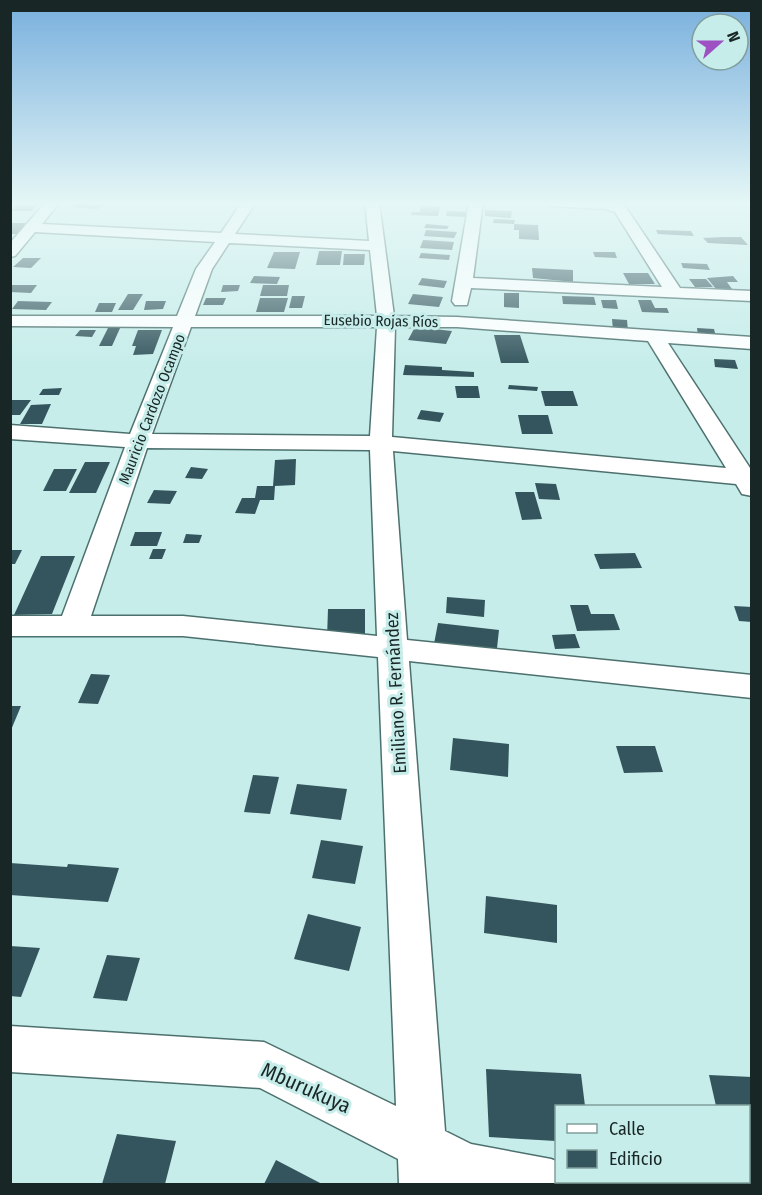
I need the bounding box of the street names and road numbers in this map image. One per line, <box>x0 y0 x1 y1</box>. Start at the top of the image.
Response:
street label: Eusebio Rojas Ríos <box>324 311 438 331</box>
street label: Mauricio Cardozo Ocampo <box>115 331 189 487</box>
street label: Emiliano R. Fernández <box>381 612 411 774</box>
street label: Mburukuya <box>257 1057 355 1119</box>

